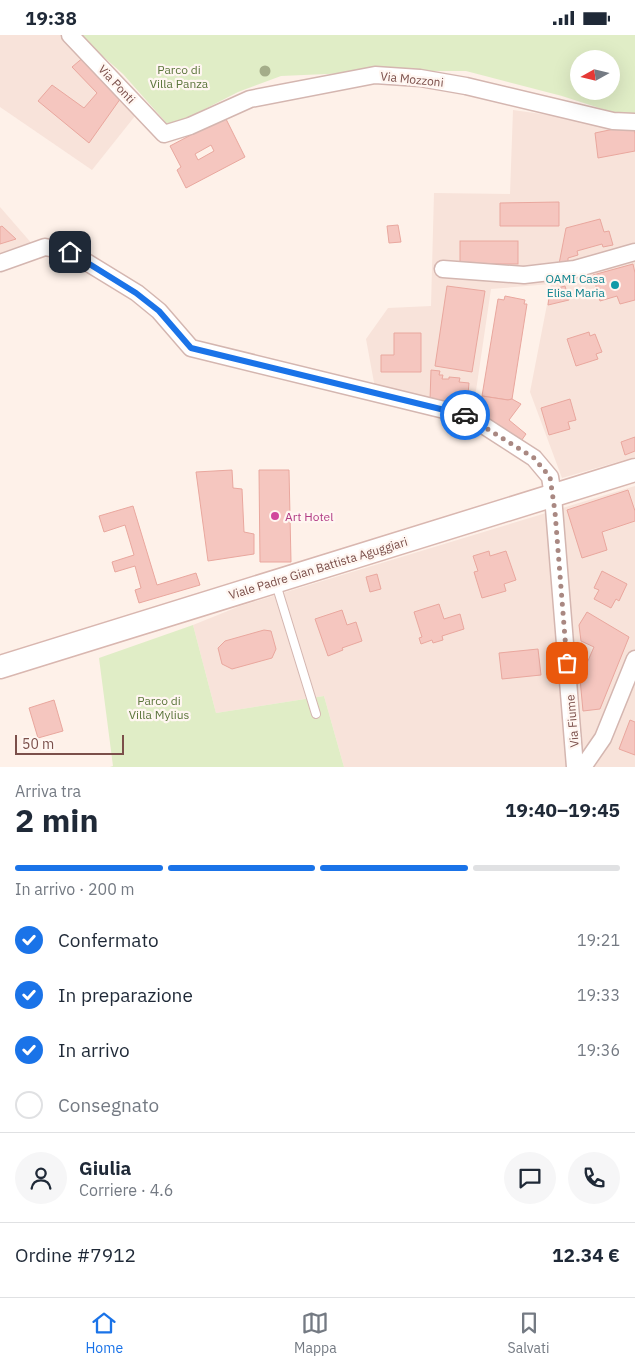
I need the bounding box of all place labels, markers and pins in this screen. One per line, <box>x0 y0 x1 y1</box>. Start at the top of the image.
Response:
pin <box>49 231 91 273</box>
place label: OAMI Casa Elisa Maria <box>546 271 606 300</box>
marker: OAMI Casa Elisa Maria <box>609 279 621 291</box>
place label: Art Hotel <box>285 509 333 524</box>
marker: Art Hotel <box>269 510 281 522</box>
pin <box>546 642 588 684</box>

